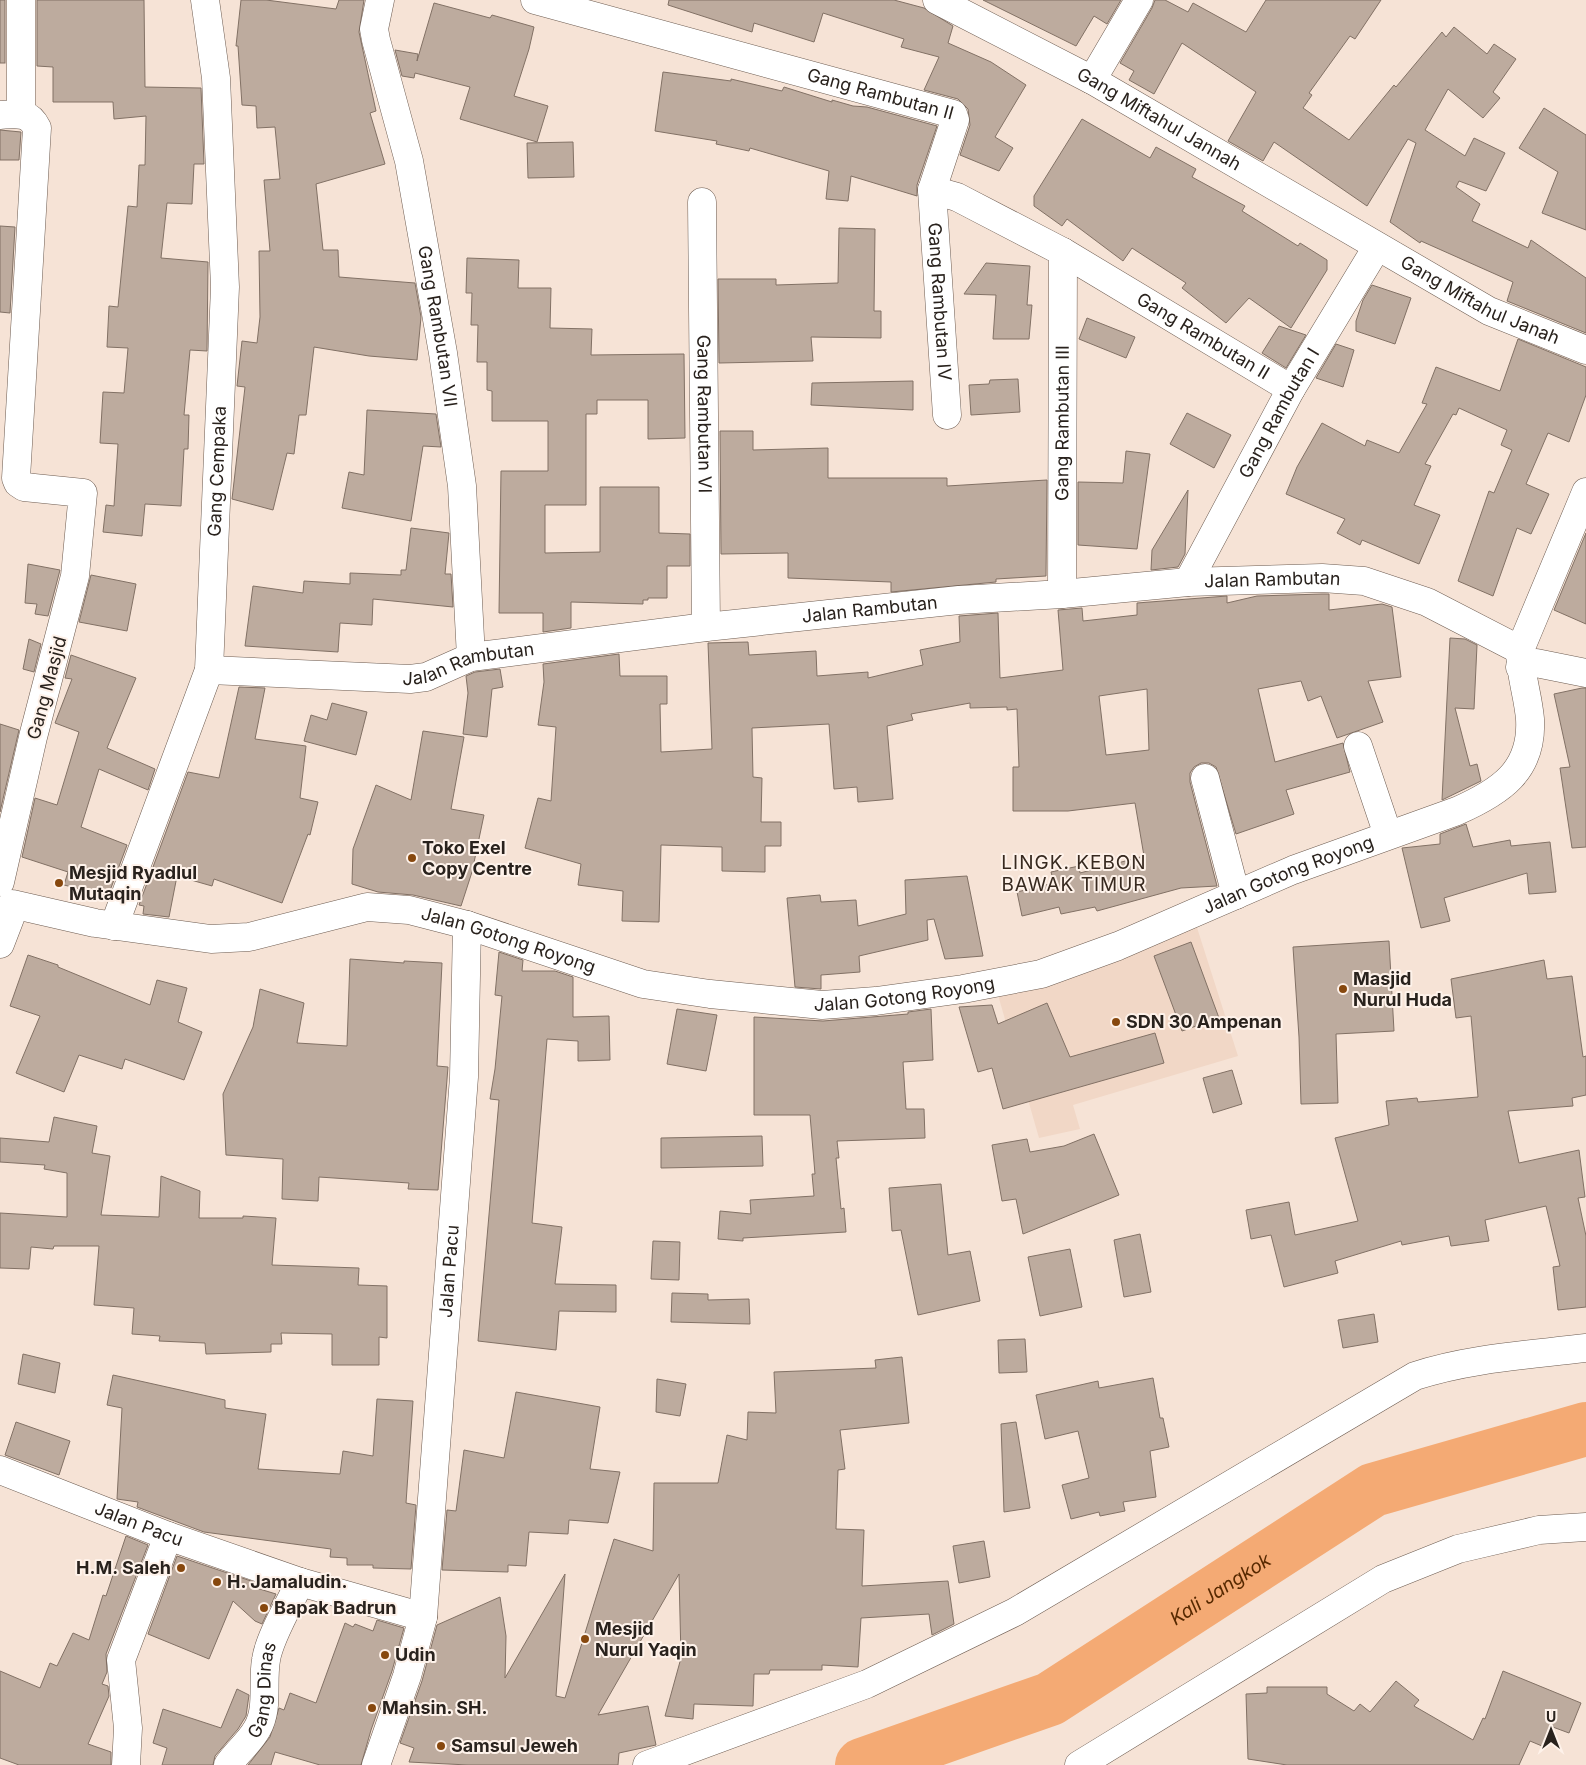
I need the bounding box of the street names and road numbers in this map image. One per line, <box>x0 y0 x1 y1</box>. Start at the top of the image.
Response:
street label: Gang Miftahul Jannah <box>1074 63 1245 174</box>
street label: Gang Rambutan II <box>805 64 956 124</box>
street label: Gang Rambutan IV <box>924 222 956 381</box>
street label: Gang Rambutan VII <box>414 244 462 408</box>
street label: Gang Miftahul Janah <box>1397 251 1563 348</box>
street label: Gang Rambutan II <box>1133 288 1273 384</box>
street label: Gang Rambutan VI <box>693 335 716 493</box>
street label: Gang Rambutan I <box>1234 344 1324 482</box>
street label: Gang Rambutan III <box>1051 345 1073 501</box>
street label: Gang Cempaka <box>204 405 230 537</box>
street label: Jalan Rambutan <box>1204 567 1341 592</box>
street label: Jalan Rambutan <box>801 591 938 627</box>
street label: Gang Masjid <box>23 634 70 742</box>
street label: Jalan Rambutan <box>402 638 535 689</box>
street label: Jalan Gotong Royong <box>1200 831 1376 918</box>
street label: Jalan Gotong Royong <box>419 903 598 977</box>
street label: Jalan Gotong Royong <box>813 972 996 1015</box>
street label: Jalan Pacu <box>435 1224 463 1319</box>
street label: Jalan Pacu <box>92 1497 186 1550</box>
street label: Gang Dinas <box>243 1639 280 1742</box>

